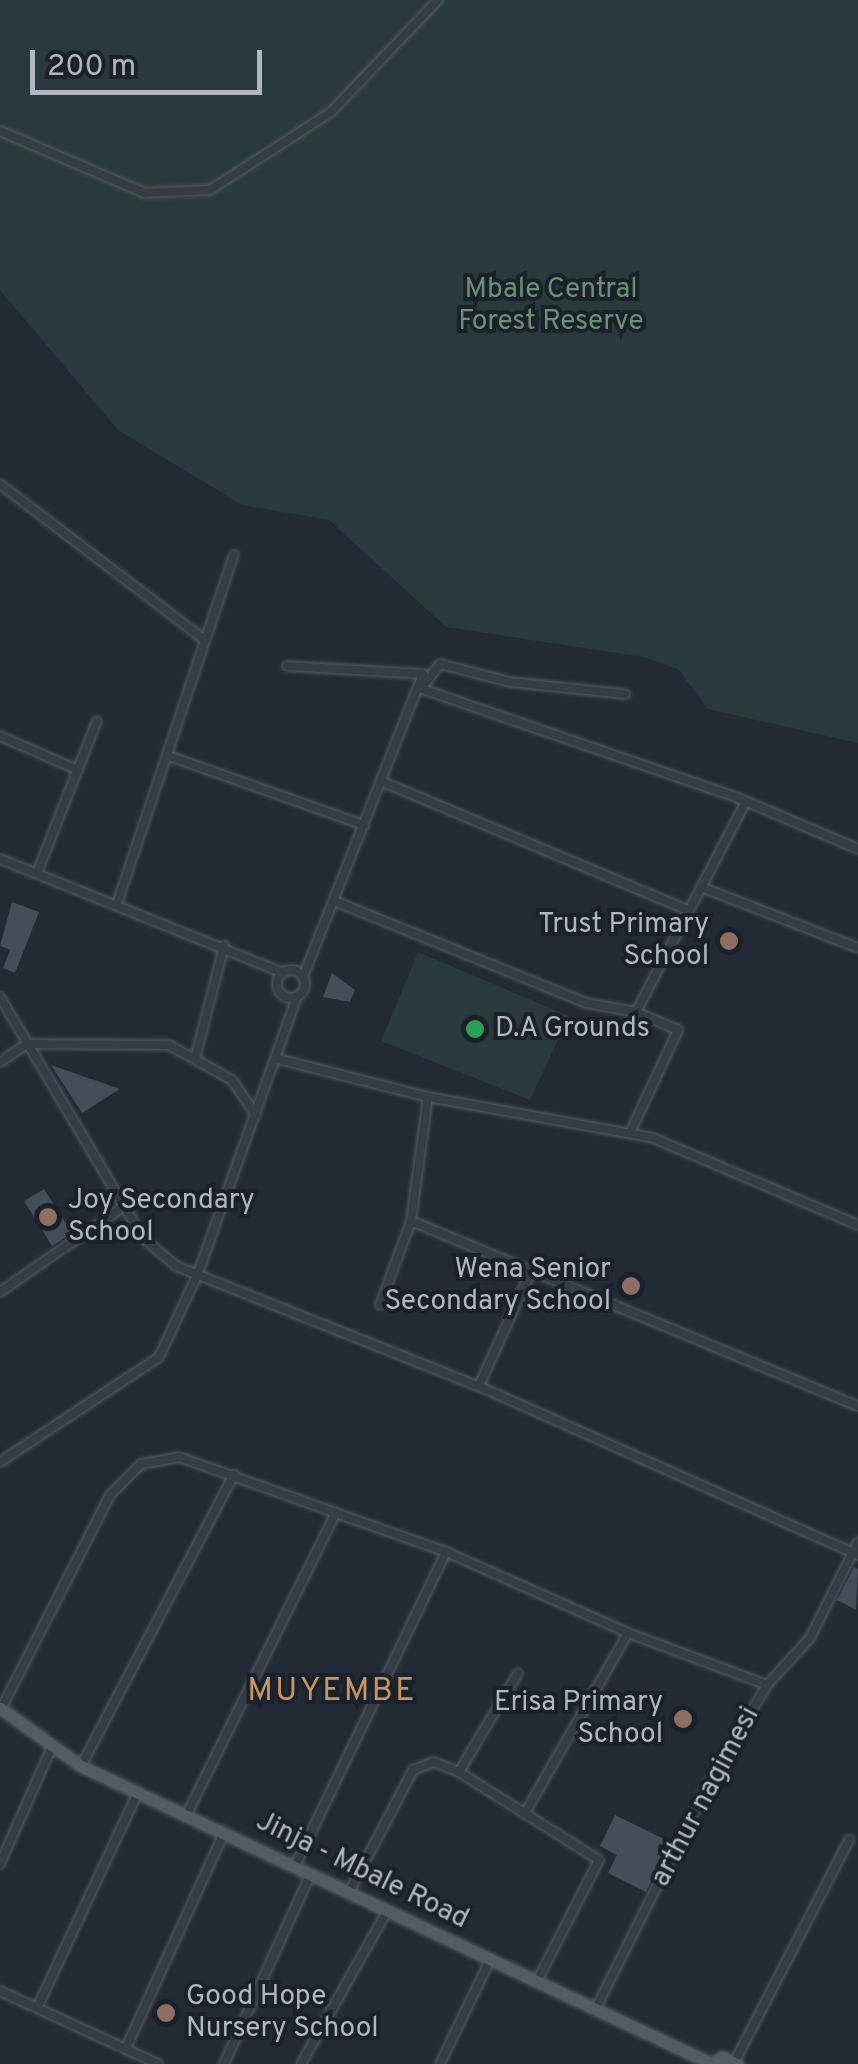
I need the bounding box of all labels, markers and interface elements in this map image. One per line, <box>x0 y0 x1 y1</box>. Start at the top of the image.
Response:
scale bar <box>35 30 268 92</box>
text: 200 m <box>47 49 136 86</box>
park label: Mbale Central Forest Reserve <box>458 273 644 339</box>
place label: Trust Primary School <box>538 908 709 974</box>
marker: Trust Primary School <box>718 930 740 952</box>
place label: D.A Grounds <box>495 1012 651 1046</box>
marker: D.A Grounds <box>464 1018 486 1040</box>
place label: Joy Secondary School <box>68 1184 255 1250</box>
marker: Joy Secondary School <box>37 1206 59 1228</box>
place label: Wena Senior Secondary School <box>384 1253 611 1319</box>
marker: Wena Senior Secondary School <box>620 1275 642 1297</box>
district label: MUYEMBE <box>247 1673 417 1711</box>
place label: Erisa Primary School <box>494 1686 663 1752</box>
street label: arthur nagimesi <box>645 1701 767 1893</box>
marker: Erisa Primary School <box>672 1708 694 1730</box>
street label: Jinja - Mbale Road <box>250 1805 474 1937</box>
place label: Good Hope Nursery School <box>186 1980 379 2046</box>
marker: Good Hope Nursery School <box>155 2002 177 2024</box>

